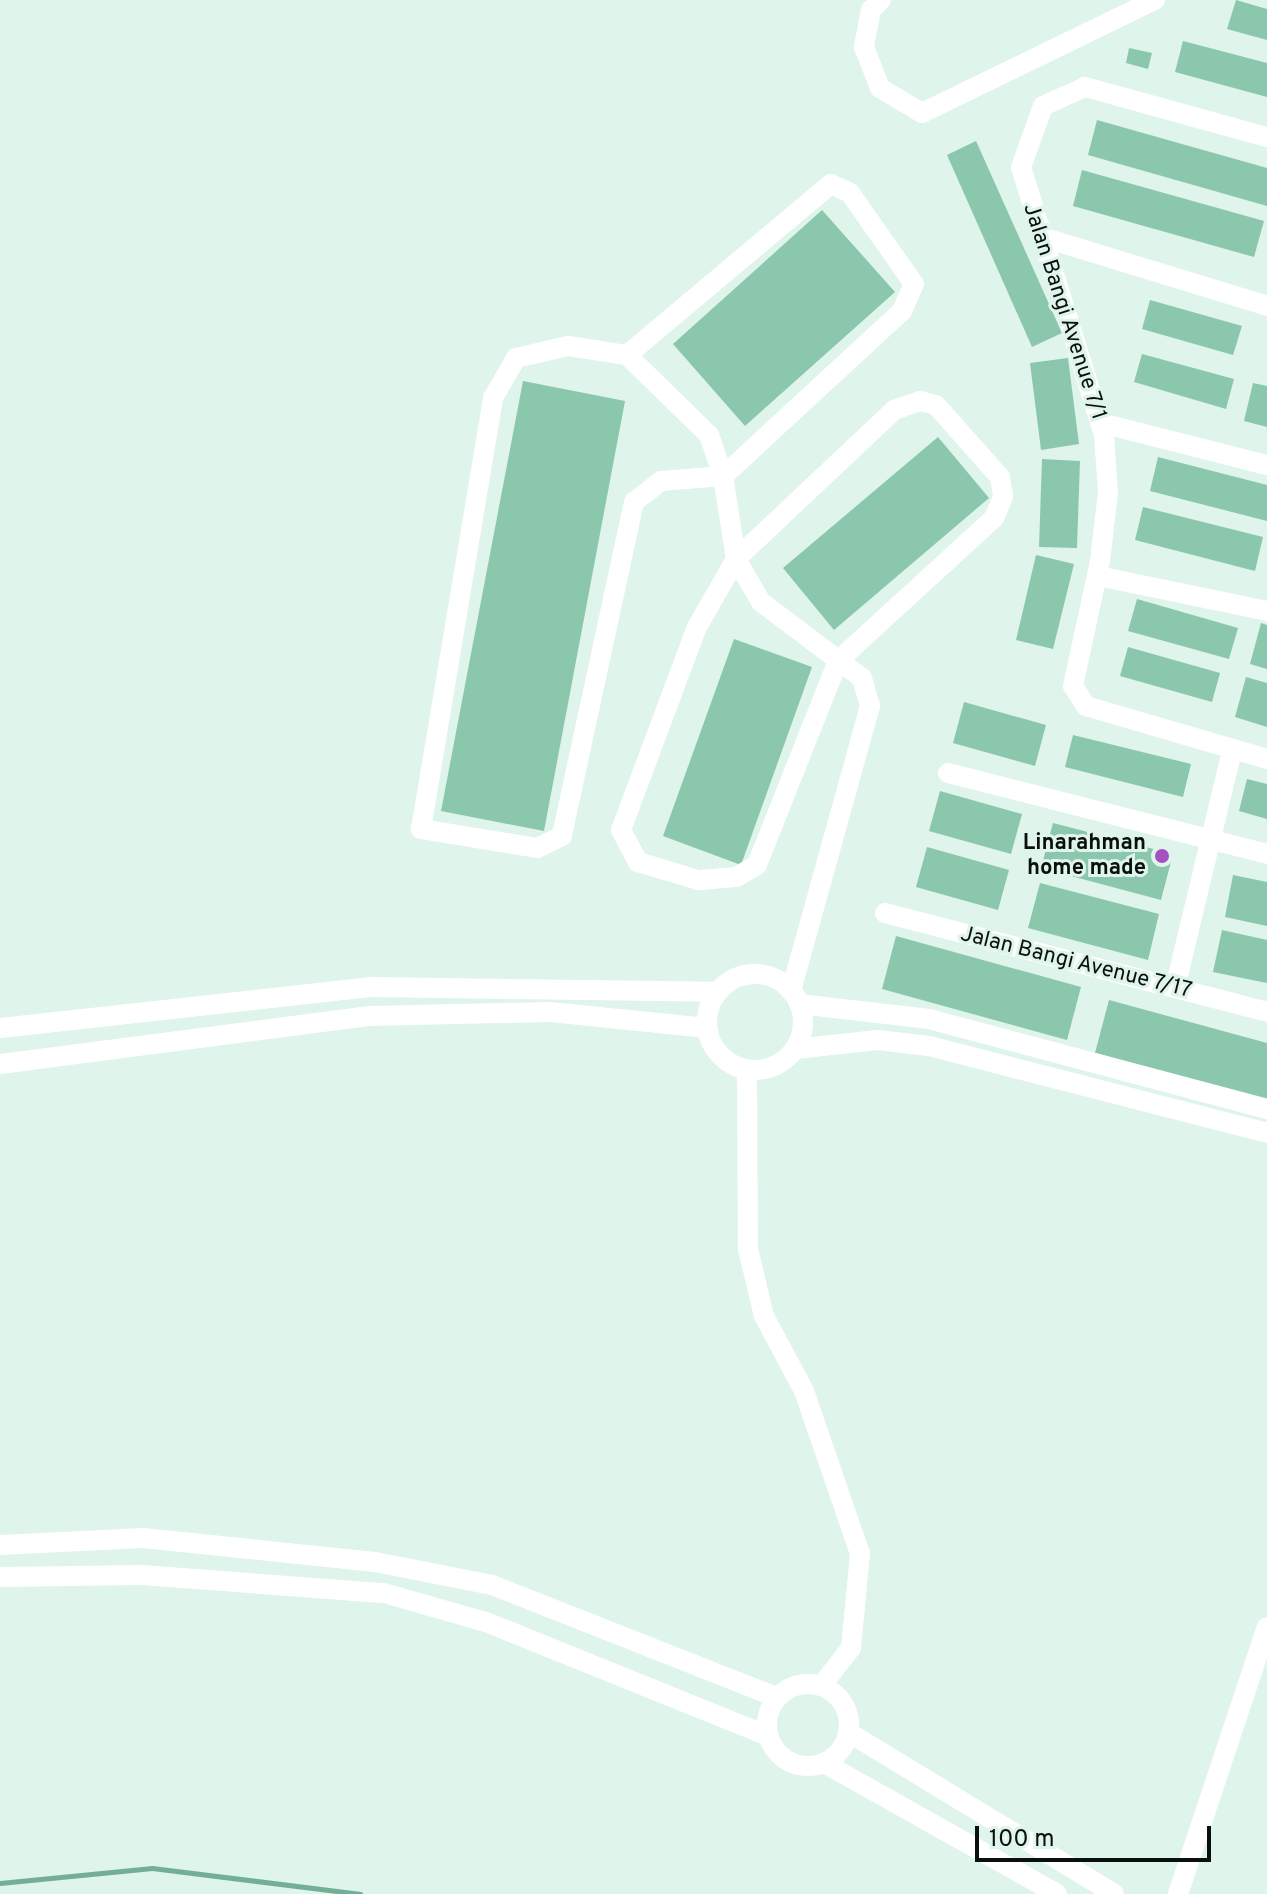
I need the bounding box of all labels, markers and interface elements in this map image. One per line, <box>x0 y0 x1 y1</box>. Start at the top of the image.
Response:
street label: Jalan Bangi Avenue 7/1 <box>1016 200 1112 424</box>
place label: Linarahman home made <box>1023 830 1146 882</box>
marker: Linarahman home made <box>1153 847 1171 865</box>
street label: Jalan Bangi Avenue 7/17 <box>957 921 1195 1005</box>
scale bar <box>979 1810 1215 1860</box>
text: 100 m <box>989 1825 1055 1855</box>

